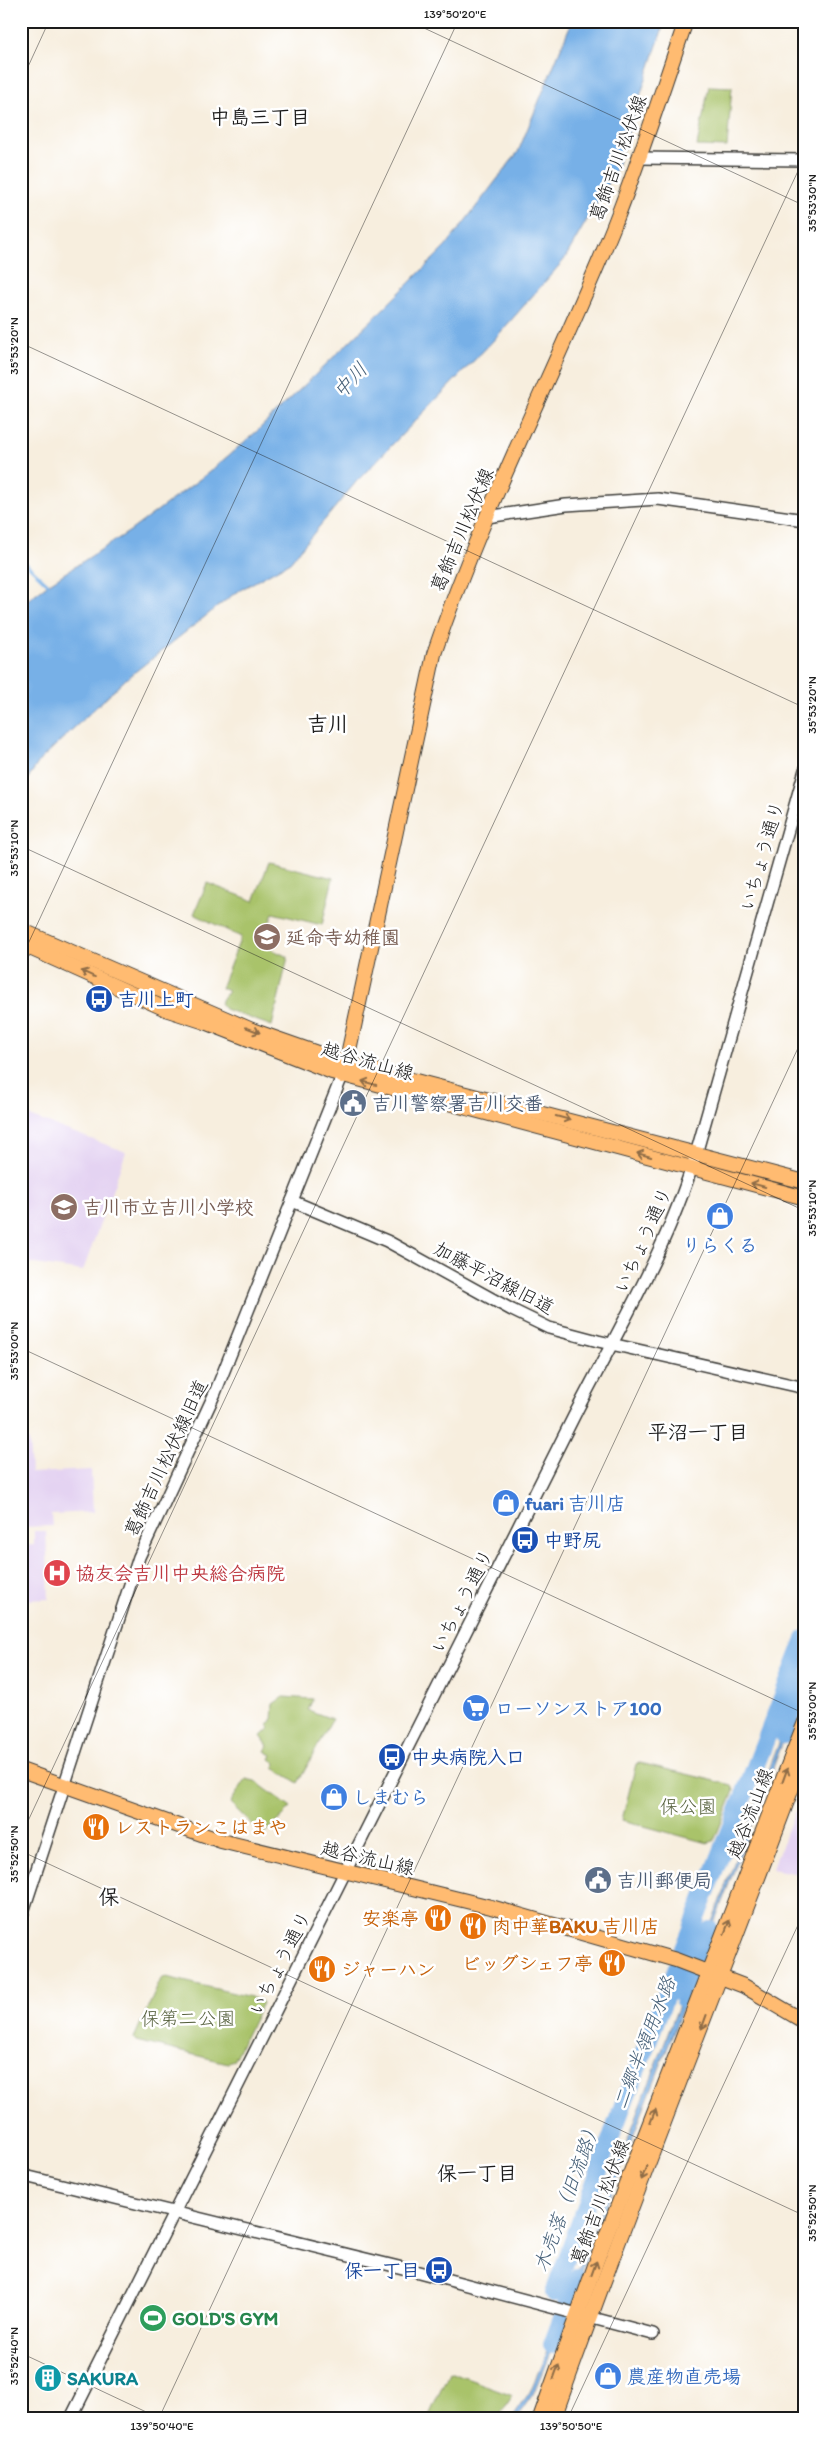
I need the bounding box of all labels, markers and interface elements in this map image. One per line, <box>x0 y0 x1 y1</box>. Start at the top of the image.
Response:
text: 139°50'20"E <box>424 7 487 21</box>
street label: 葛飾吉川松伏線 <box>584 92 652 224</box>
district label: 中島三丁目 <box>210 105 310 129</box>
text: 35°53'30"N <box>805 174 819 232</box>
text: 35°53'20"N <box>7 317 21 375</box>
water label: 中川 <box>328 357 372 403</box>
street label: 葛飾吉川松伏線 <box>425 464 499 596</box>
text: 35°53'20"N <box>805 676 819 734</box>
district label: 吉川 <box>307 711 349 736</box>
street label: いちょう通り <box>735 798 789 914</box>
text: 35°53'10"N <box>7 820 21 876</box>
school or university icon: 延命寺幼稚園 <box>252 922 282 952</box>
place label: 延命寺幼稚園 <box>286 926 400 949</box>
one-way arrow <box>81 969 96 979</box>
bus stop icon: 吉川上町 <box>84 984 114 1014</box>
place label: 吉川上町 <box>118 988 194 1011</box>
one-way arrow <box>245 1026 261 1035</box>
street label: 越谷流山線 <box>319 1037 417 1085</box>
one-way arrow <box>361 1077 377 1087</box>
public building icon: 吉川警察署吉川交番 <box>338 1088 368 1118</box>
place label: 吉川警察署吉川交番 <box>372 1092 543 1115</box>
one-way arrow <box>555 1114 571 1123</box>
one-way arrow <box>637 1150 653 1160</box>
one-way arrow <box>750 1180 766 1190</box>
text: 35°53'10"N <box>805 1180 819 1236</box>
street label: いちょう通り <box>609 1183 677 1297</box>
school or university icon: 吉川市立吉川小学校 <box>49 1192 79 1222</box>
place label: 吉川市立吉川小学校 <box>83 1196 254 1219</box>
shop icon: りらくる <box>705 1201 735 1231</box>
place label: りらくる <box>682 1234 758 1257</box>
street label: 加藤平沼線旧道 <box>430 1237 558 1319</box>
text: 35°53'00"N <box>7 1322 21 1380</box>
street label: 葛飾吉川松伏線旧道 <box>119 1376 213 1540</box>
district label: 平沼一丁目 <box>648 1420 748 1444</box>
shop icon: fuari 吉川店 <box>491 1488 521 1518</box>
place label: fuari 吉川店 <box>525 1492 625 1515</box>
bus stop icon: 中野尻 <box>510 1525 540 1555</box>
place label: 中野尻 <box>544 1529 601 1552</box>
street label: いちょう通り <box>426 1545 498 1657</box>
hospital icon: 協友会吉川中央総合病院 <box>42 1558 72 1588</box>
place label: 協友会吉川中央総合病院 <box>76 1562 285 1585</box>
text: 35°53'00"N <box>805 1682 819 1740</box>
supermarket icon: ローソンストア100 <box>461 1693 491 1723</box>
place label: ローソンストア100 <box>495 1697 662 1720</box>
bus stop icon: 中央病院入口 <box>377 1742 407 1772</box>
place label: 中央病院入口 <box>411 1746 525 1769</box>
street label: 越谷流山線 <box>722 1765 778 1861</box>
one-way arrow <box>781 1768 790 1783</box>
shop icon: しまむら <box>319 1782 349 1812</box>
place label: しまむら <box>353 1786 429 1809</box>
park label: 保公園 <box>659 1795 717 1818</box>
restaurant icon: レストランこはまや <box>81 1812 111 1842</box>
place label: レストランこはまや <box>115 1816 288 1839</box>
text: 35°52'50"N <box>7 1825 21 1883</box>
street label: 越谷流山線 <box>319 1836 417 1880</box>
public building icon: 吉川郵便局 <box>583 1865 613 1895</box>
place label: 吉川郵便局 <box>617 1869 712 1892</box>
district label: 保 <box>99 1884 120 1909</box>
restaurant icon: 安楽亭 <box>423 1903 453 1933</box>
street label: いちょう通り <box>244 1907 316 2019</box>
place label: 安楽亭 <box>362 1907 419 1930</box>
restaurant icon: 肉中華BAKU 吉川店 <box>458 1911 488 1941</box>
place label: 肉中華BAKU 吉川店 <box>492 1915 659 1938</box>
one-way arrow <box>722 1920 732 1935</box>
restaurant icon: ビッグシェフ亭 <box>597 1948 627 1978</box>
place label: ビッグシェフ亭 <box>462 1952 593 1975</box>
restaurant icon: ジャーハン <box>307 1954 337 1984</box>
place label: ジャーハン <box>341 1958 436 1981</box>
water label: 二郷半領用水路 <box>608 1972 681 2113</box>
park label: 保第二公園 <box>140 2007 236 2030</box>
one-way arrow <box>699 2014 708 2030</box>
one-way arrow <box>649 2109 658 2125</box>
water label: 木売落（旧流路） <box>528 2117 606 2275</box>
street label: 葛飾吉川松伏線 <box>565 2136 635 2268</box>
district label: 保一丁目 <box>437 2161 517 2185</box>
one-way arrow <box>639 2165 648 2181</box>
text: 35°52'50"N <box>805 2184 819 2242</box>
bus stop icon: 保一丁目 <box>424 2255 454 2285</box>
place label: 保一丁目 <box>344 2259 420 2282</box>
one-way arrow <box>590 2261 599 2276</box>
sports icon: GOLD'S GYM <box>138 2303 168 2333</box>
place label: GOLD'S GYM <box>172 2307 278 2330</box>
text: 35°52'40"N <box>7 2327 21 2385</box>
shop icon: 農産物直売場 <box>593 2361 623 2391</box>
building icon: SAKURA <box>33 2363 63 2393</box>
one-way arrow <box>552 2365 561 2380</box>
place label: 農産物直売場 <box>627 2365 741 2388</box>
place label: SAKURA <box>67 2367 139 2390</box>
text: 139°50'40"E <box>130 2419 194 2433</box>
text: 139°50'50"E <box>540 2419 603 2433</box>

